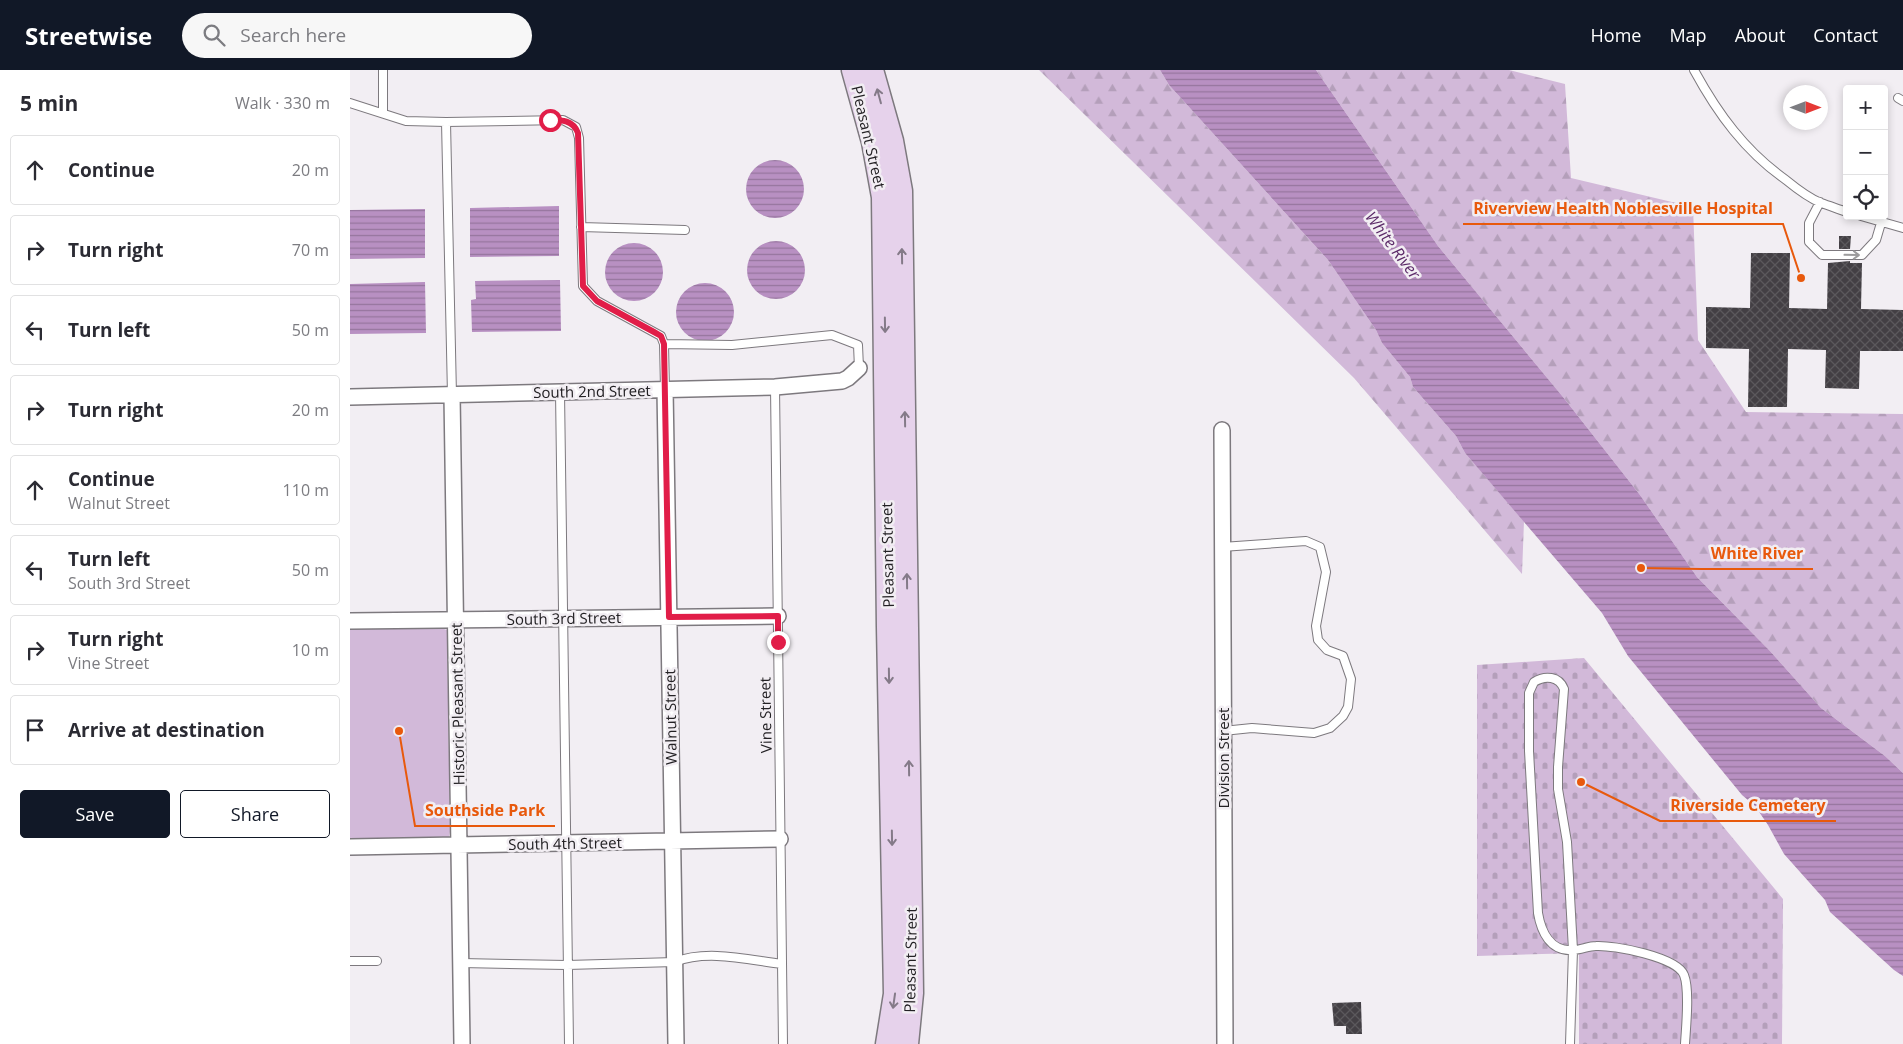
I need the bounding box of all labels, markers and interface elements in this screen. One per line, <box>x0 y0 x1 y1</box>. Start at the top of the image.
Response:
search box <box>182 13 532 58</box>
text: Streetwise <box>25 19 152 52</box>
icon: search <box>200 21 228 49</box>
text: Search here <box>240 22 346 48</box>
text: Home <box>1591 23 1641 47</box>
text: Map <box>1669 23 1707 47</box>
text: About <box>1735 23 1785 47</box>
text: Contact <box>1813 23 1878 47</box>
street label: Pleasant Street <box>847 83 891 191</box>
north arrow <box>1783 85 1828 130</box>
map controls <box>1843 85 1888 220</box>
button: + <box>1843 85 1888 130</box>
text: 5 min <box>20 89 78 117</box>
one-way arrow <box>874 89 884 105</box>
text: Walk · 330 m <box>235 92 330 114</box>
route start <box>539 109 562 132</box>
button: − <box>1843 130 1888 175</box>
icon: ahead <box>21 156 49 184</box>
text: Continue <box>68 157 155 183</box>
text: 20 m <box>292 159 329 181</box>
button: locate <box>1843 175 1888 220</box>
callout: Riverview Health Noblesville Hospital <box>1463 193 1783 224</box>
text: Riverview Health Noblesville Hospital <box>1473 197 1773 219</box>
water label: White River <box>1360 207 1426 284</box>
icon: right <box>21 236 49 264</box>
text: Turn right <box>68 237 163 263</box>
text: 70 m <box>292 239 329 261</box>
one-way arrow <box>897 249 907 265</box>
one-way arrow <box>1844 250 1860 260</box>
icon: left <box>21 316 49 344</box>
text: Turn left <box>68 317 150 343</box>
one-way arrow <box>880 317 889 333</box>
text: 50 m <box>292 319 329 341</box>
street label: South 2nd Street <box>533 380 651 402</box>
icon: right <box>21 396 49 424</box>
text: Turn right <box>68 397 163 423</box>
text: 20 m <box>292 399 329 421</box>
one-way arrow <box>900 411 909 427</box>
text: Continue <box>68 466 155 492</box>
icon: ahead <box>21 476 49 504</box>
text: 110 m <box>283 479 329 501</box>
text: Walnut Street <box>68 492 170 514</box>
street label: Pleasant Street <box>876 502 898 608</box>
callout: White River <box>1701 538 1813 569</box>
text: White River <box>1711 542 1803 564</box>
text: Turn left <box>68 546 150 572</box>
icon: left <box>21 556 49 584</box>
text: 50 m <box>292 559 329 581</box>
text: South 3rd Street <box>68 572 190 594</box>
one-way arrow <box>902 574 912 590</box>
street label: South 3rd Street <box>507 607 621 629</box>
street label: Historic Pleasant Street <box>446 622 468 786</box>
text: Turn right <box>68 626 163 652</box>
route end <box>767 631 790 654</box>
icon: right <box>21 636 49 664</box>
text: 10 m <box>292 639 329 661</box>
text: Vine Street <box>68 652 149 674</box>
one-way arrow <box>884 668 893 684</box>
street label: Walnut Street <box>659 669 681 765</box>
street label: Vine Street <box>754 677 776 753</box>
street label: Division Street <box>1213 708 1233 808</box>
icon: arrive <box>21 716 49 744</box>
text: Arrive at destination <box>68 717 265 743</box>
one-way arrow <box>904 760 914 776</box>
button: Save <box>20 790 170 838</box>
button: Share <box>180 790 330 838</box>
callout: Riverside Cemetery <box>1660 790 1836 821</box>
text: Riverside Cemetery <box>1670 794 1827 816</box>
callout: Southside Park <box>415 795 555 826</box>
text: Southside Park <box>425 799 545 821</box>
one-way arrow <box>887 830 897 846</box>
street label: South 4th Street <box>508 832 622 854</box>
street label: Pleasant Street <box>899 907 921 1013</box>
one-way arrow <box>888 992 898 1008</box>

